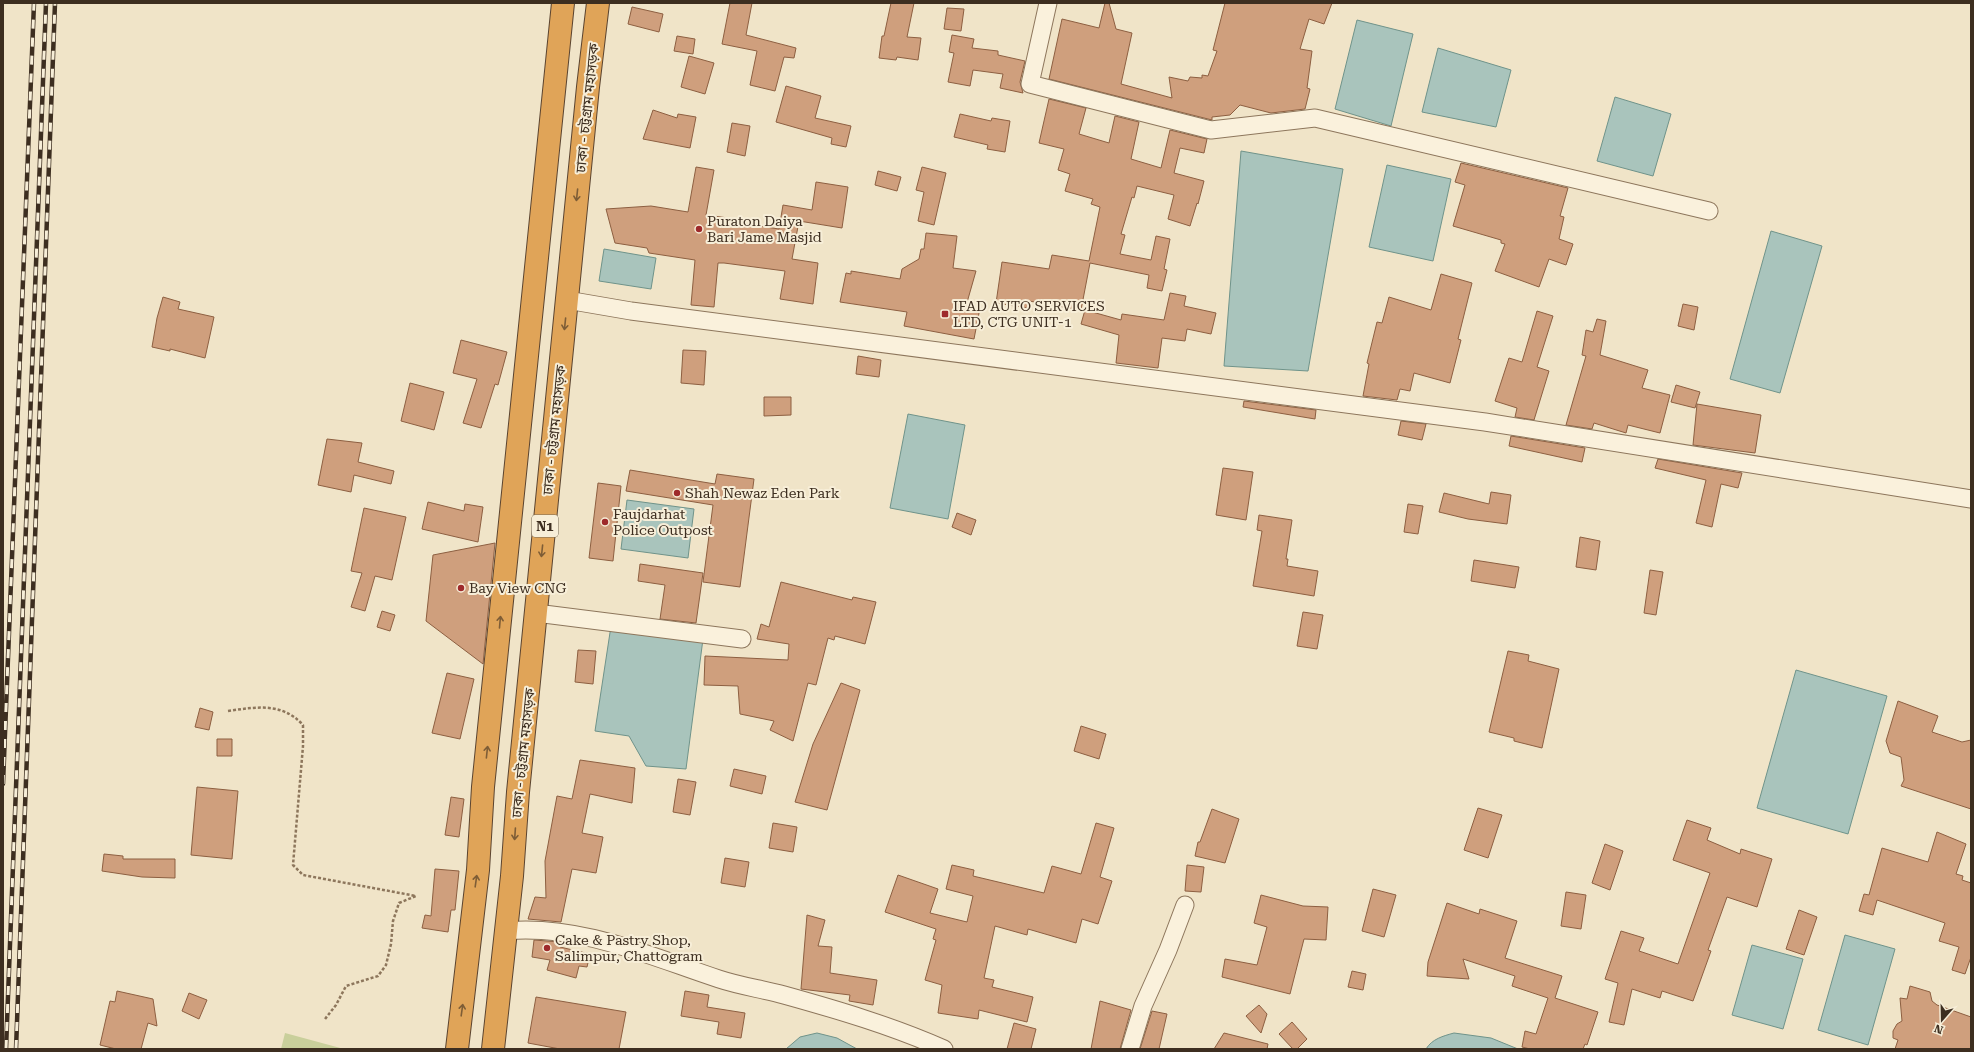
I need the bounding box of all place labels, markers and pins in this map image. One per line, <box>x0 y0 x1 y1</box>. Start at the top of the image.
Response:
place label: Puraton Daiya Bari Jame Masjid <box>707 213 822 245</box>
marker: Puraton Daiya Bari Jame Masjid <box>694 224 704 234</box>
place label: IFAD AUTO SERVICES LTD, CTG UNIT-1 <box>953 298 1105 330</box>
marker: IFAD AUTO SERVICES LTD, CTG UNIT-1 <box>940 309 950 319</box>
place label: Shah Newaz Eden Park <box>685 485 840 501</box>
marker: Shah Newaz Eden Park <box>672 488 682 498</box>
place label: Faujdarhat Police Outpost <box>613 506 713 538</box>
marker: Faujdarhat Police Outpost <box>600 517 610 527</box>
place label: Bay View CNG <box>469 580 567 596</box>
marker: Bay View CNG <box>456 583 466 593</box>
place label: Cake & Pastry Shop, Salimpur, Chattogram <box>555 932 703 964</box>
marker: Cake & Pastry Shop, Salimpur, Chattogram <box>542 943 552 953</box>

